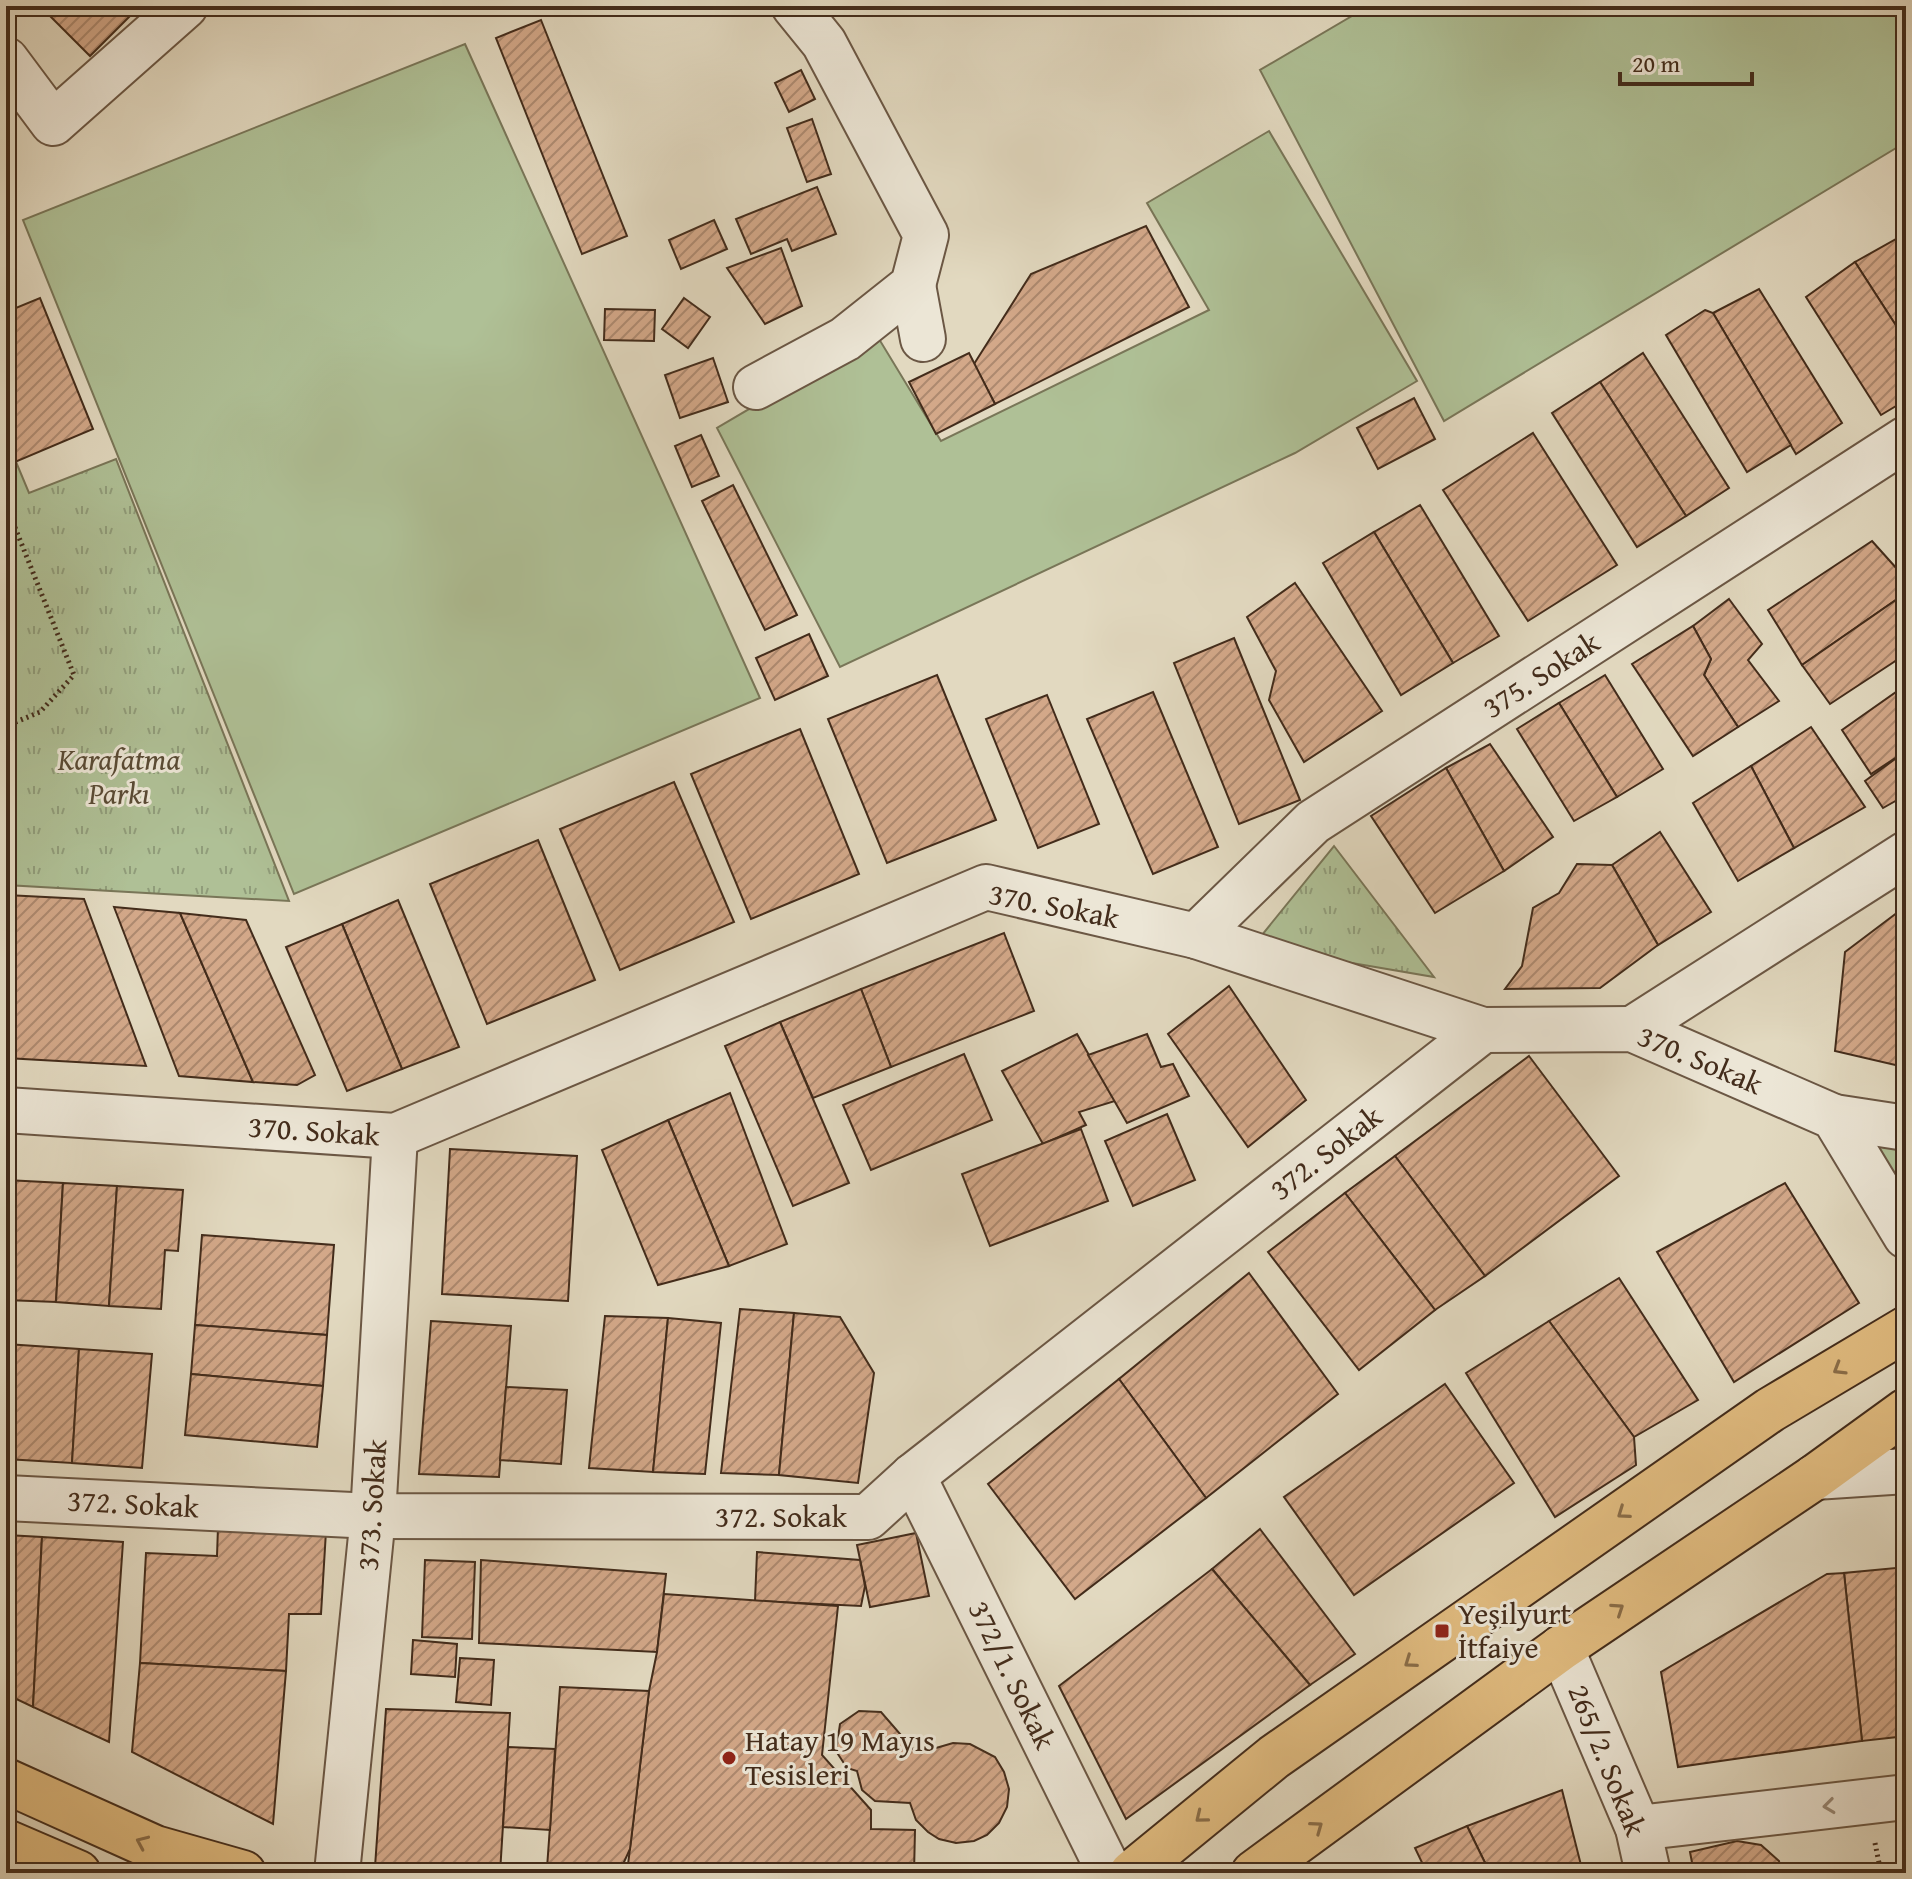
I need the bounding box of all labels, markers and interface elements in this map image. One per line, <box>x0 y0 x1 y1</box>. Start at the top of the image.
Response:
scale bar <box>1620 36 1752 86</box>
text: 20 m <box>1632 46 1680 81</box>
street label: 375. Sokak <box>1473 619 1608 729</box>
park label: Karafatma Parkı <box>57 737 180 815</box>
street label: 370. Sokak <box>985 871 1124 939</box>
street label: 370. Sokak <box>1631 1013 1770 1105</box>
street label: 372. Sokak <box>1260 1094 1391 1210</box>
street label: 370. Sokak <box>247 1103 382 1157</box>
one-way arrow <box>1833 1359 1848 1375</box>
street label: 373. Sokak <box>344 1437 398 1572</box>
street label: 372. Sokak <box>66 1478 201 1528</box>
street label: 372. Sokak <box>715 1494 848 1538</box>
one-way arrow <box>1617 1503 1631 1518</box>
place label: Yeşilyurt İtfaiye <box>1458 1591 1572 1669</box>
street label: 372/1. Sokak <box>958 1593 1068 1757</box>
one-way arrow <box>1610 1604 1624 1619</box>
marker: Yeşilyurt İtfaiye <box>1433 1622 1451 1640</box>
one-way arrow <box>1404 1652 1418 1667</box>
street label: 265/2. Sokak <box>1557 1677 1659 1843</box>
place label: Hatay 19 Mayıs Tesisleri <box>745 1718 935 1796</box>
marker: Hatay 19 Mayıs Tesisleri <box>720 1749 738 1767</box>
one-way arrow <box>1822 1797 1835 1814</box>
one-way arrow <box>1196 1807 1210 1822</box>
one-way arrow <box>1308 1822 1322 1837</box>
one-way arrow <box>136 1836 150 1852</box>

